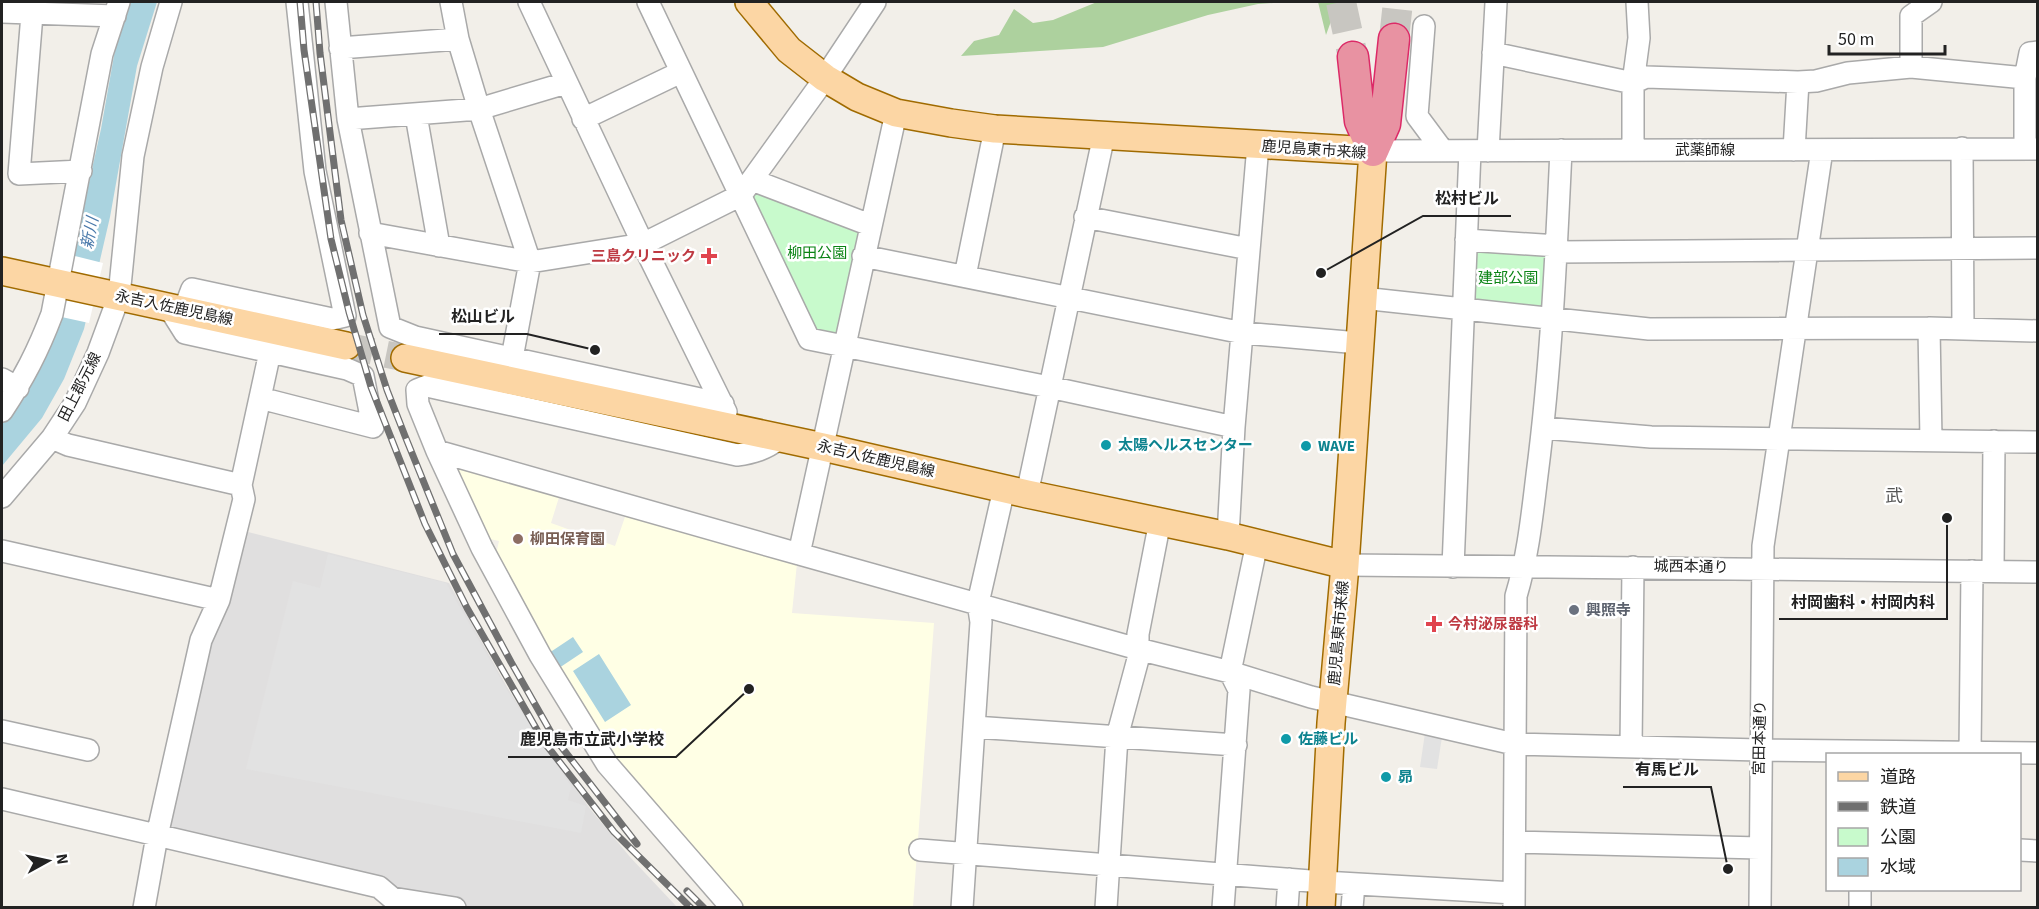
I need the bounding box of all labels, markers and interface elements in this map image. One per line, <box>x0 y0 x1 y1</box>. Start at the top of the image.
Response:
scale bar <box>1829 18 1944 56</box>
text: 50 m <box>1838 27 1874 52</box>
street label: 鹿児島東市来線 <box>1261 136 1367 164</box>
street label: 武薬師線 <box>1675 140 1735 161</box>
callout: 松村ビル <box>1423 182 1511 216</box>
text: 松村ビル <box>1435 188 1499 210</box>
water label: 新川 <box>76 213 104 251</box>
park label: 柳田公園 <box>787 243 847 264</box>
place label: 三島クリニック <box>591 246 696 267</box>
marker: 三島クリニック <box>700 247 718 265</box>
park label: 建部公園 <box>1478 268 1538 289</box>
street label: 永吉入佐鹿児島線 <box>113 285 235 331</box>
callout: 松山ビル <box>439 300 527 334</box>
text: 松山ビル <box>451 306 515 328</box>
street label: 田上郡元線 <box>54 349 106 425</box>
street label: 永吉入佐鹿児島線 <box>815 435 937 483</box>
place label: 太陽ヘルスセンター <box>1118 435 1253 456</box>
place label: WAVE <box>1318 436 1355 457</box>
marker: 太陽ヘルスセンター <box>1099 438 1113 452</box>
marker: WAVE <box>1299 439 1313 453</box>
district label: 武 <box>1885 484 1903 509</box>
place label: 柳田保育園 <box>530 529 605 550</box>
marker: 柳田保育園 <box>511 532 525 546</box>
street label: 城西本通り <box>1653 556 1729 578</box>
street label: 鹿児島東市来線 <box>1324 580 1354 686</box>
callout: 村岡歯科・村岡内科 <box>1779 585 1947 619</box>
text: 村岡歯科・村岡内科 <box>1791 592 1935 614</box>
place label: 興照寺 <box>1586 600 1631 621</box>
marker: 興照寺 <box>1567 603 1581 617</box>
place label: 今村泌尿器科 <box>1448 614 1538 635</box>
marker: 今村泌尿器科 <box>1425 615 1443 633</box>
street label: 宮田本通り <box>1749 700 1771 776</box>
callout: 鹿児島市立武小学校 <box>508 723 676 757</box>
text: 鹿児島市立武小学校 <box>520 729 664 751</box>
place label: 佐藤ビル <box>1298 729 1358 750</box>
marker: 佐藤ビル <box>1279 732 1293 746</box>
callout: 有馬ビル <box>1623 753 1711 787</box>
legend <box>1826 753 2021 891</box>
text: 有馬ビル <box>1635 759 1699 781</box>
text: 道路 <box>1880 765 1916 790</box>
place label: 昴 <box>1398 767 1413 788</box>
marker: 昴 <box>1379 770 1393 784</box>
text: 鉄道 <box>1880 795 1916 820</box>
text: 公園 <box>1880 825 1916 850</box>
north arrow <box>18 831 78 891</box>
text: N <box>50 852 73 866</box>
text: 水域 <box>1880 855 1916 880</box>

